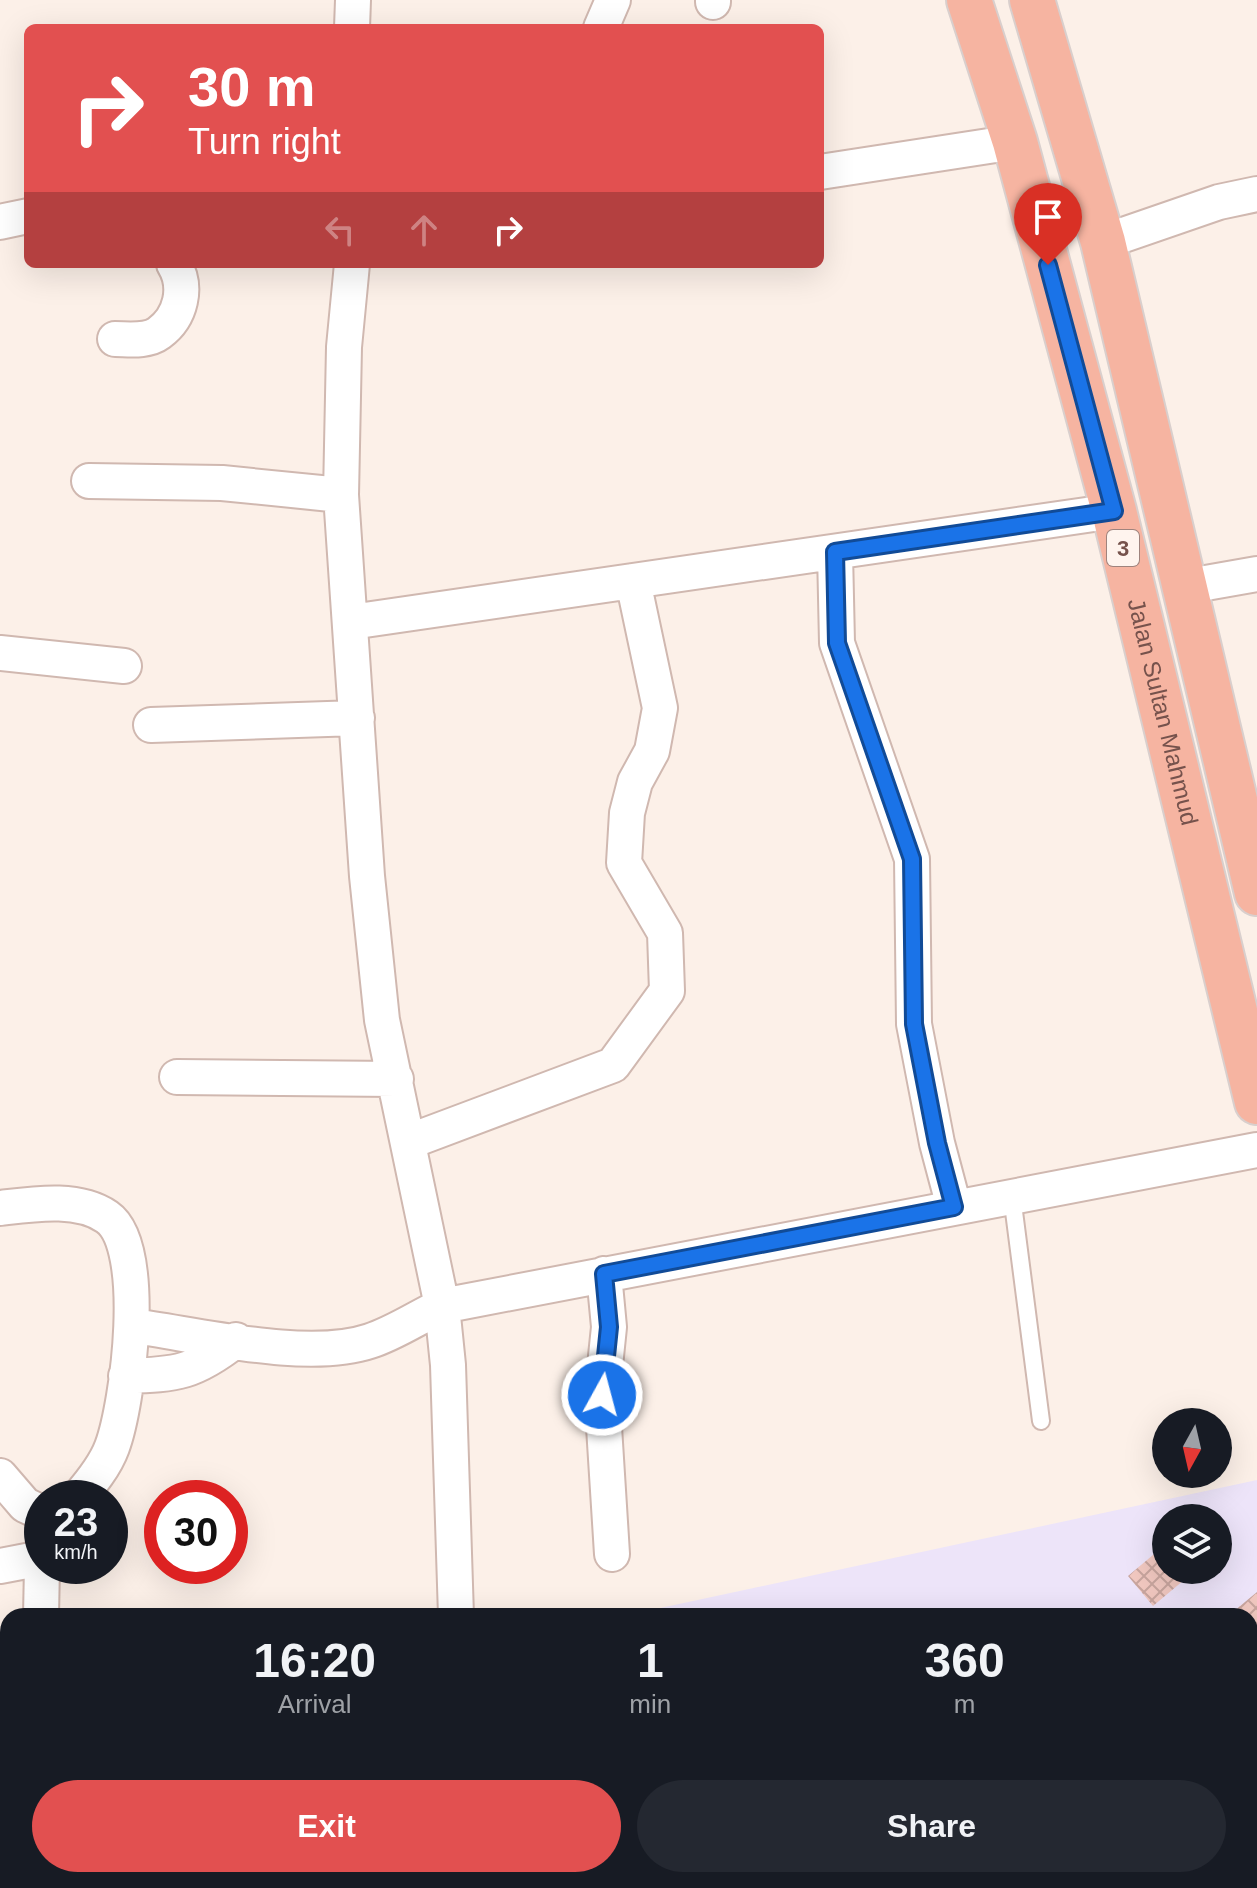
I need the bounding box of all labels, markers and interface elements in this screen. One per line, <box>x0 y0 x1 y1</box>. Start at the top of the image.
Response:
text: 30 m <box>188 55 316 118</box>
icon: right <box>56 56 160 160</box>
text: Turn right <box>188 121 341 162</box>
pin <box>1014 183 1082 265</box>
icon: arrive <box>1026 195 1070 239</box>
icon: left <box>318 208 362 252</box>
icon: ahead <box>402 208 446 252</box>
icon: right <box>486 208 530 252</box>
road number: 3 <box>1107 530 1139 566</box>
street label: Jalan Sultan Mahmud <box>1123 596 1204 828</box>
position arrow <box>560 1353 644 1437</box>
north arrow <box>1152 1408 1232 1488</box>
map controls <box>1152 1408 1232 1584</box>
speed limit sign: 30 <box>144 1480 248 1584</box>
text: 23 <box>54 1500 98 1544</box>
button: layers <box>1152 1504 1232 1584</box>
text: km/h <box>54 1541 98 1563</box>
text: 16:20 <box>253 1634 376 1687</box>
text: 1 <box>637 1634 664 1687</box>
text: 360 <box>925 1634 1005 1687</box>
text: Arrival <box>278 1689 352 1719</box>
text: min <box>629 1689 671 1719</box>
text: m <box>954 1689 975 1719</box>
button: Exit <box>32 1780 621 1872</box>
button: Share <box>637 1780 1226 1872</box>

